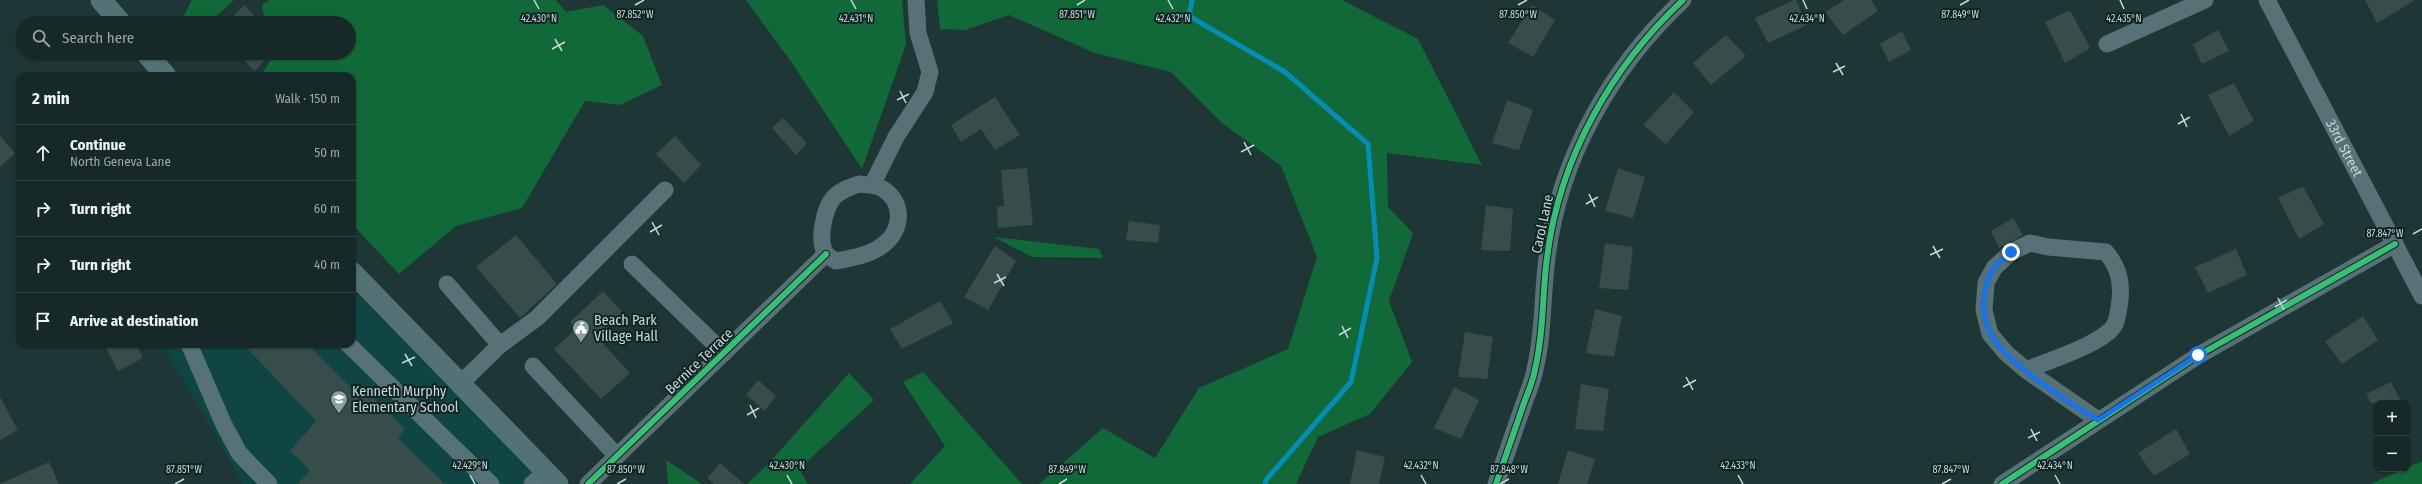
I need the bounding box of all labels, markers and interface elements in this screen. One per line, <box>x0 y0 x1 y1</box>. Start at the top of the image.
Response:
text: 87.852°W <box>616 9 654 21</box>
text: 87.851°W <box>1059 9 1096 21</box>
text: 87.850°W <box>1499 9 1538 21</box>
text: 87.849°W <box>1941 9 1979 21</box>
text: 42.430°N <box>521 13 557 25</box>
text: 42.431°N <box>839 13 873 25</box>
text: 42.432°N <box>1155 13 1191 25</box>
text: 42.434°N <box>1789 13 1825 25</box>
text: 42.435°N <box>2106 13 2142 25</box>
search box <box>16 16 356 60</box>
icon: search <box>30 27 52 49</box>
text: Search here <box>62 29 134 47</box>
text: 2 min <box>32 88 70 109</box>
text: Walk · 150 m <box>275 91 340 106</box>
street label: 33rd Street <box>2322 117 2366 180</box>
text: Continue <box>70 136 126 154</box>
icon: ahead <box>32 142 54 164</box>
text: 50 m <box>314 145 340 160</box>
text: North Geneva Lane <box>70 154 171 169</box>
street label: Carol Lane <box>1528 193 1557 255</box>
icon: right <box>32 198 54 220</box>
text: Turn right <box>70 200 131 218</box>
text: 60 m <box>314 201 340 216</box>
text: 87.847°W <box>2366 228 2404 240</box>
route end <box>2002 243 2020 261</box>
icon: right <box>32 254 54 276</box>
text: Turn right <box>70 256 131 274</box>
text: 40 m <box>314 257 340 272</box>
icon: arrive <box>32 310 54 332</box>
text: Arrive at destination <box>70 312 198 330</box>
place label: Beach Park Village Hall <box>594 312 658 345</box>
public building icon: Beach Park Village Hall <box>571 318 591 343</box>
street label: Bernice Terrace <box>662 325 737 398</box>
route start <box>2189 346 2207 364</box>
place label: Kenneth Murphy Elementary School <box>352 383 459 416</box>
school or university icon: Kenneth Murphy Elementary School <box>329 389 349 414</box>
map controls <box>2374 400 2410 472</box>
button: + <box>2374 400 2410 436</box>
button: − <box>2374 436 2410 472</box>
text: 42.429°N <box>452 460 488 472</box>
text: 42.430°N <box>769 460 805 472</box>
text: 42.432°N <box>1403 460 1439 472</box>
text: 42.433°N <box>1720 460 1756 472</box>
text: 42.434°N <box>2037 460 2073 472</box>
text: 87.851°W <box>166 464 203 476</box>
text: 87.850°W <box>607 464 646 476</box>
text: 87.849°W <box>1048 464 1086 476</box>
text: 87.848°W <box>1490 464 1529 476</box>
text: 87.847°W <box>1932 464 1970 476</box>

